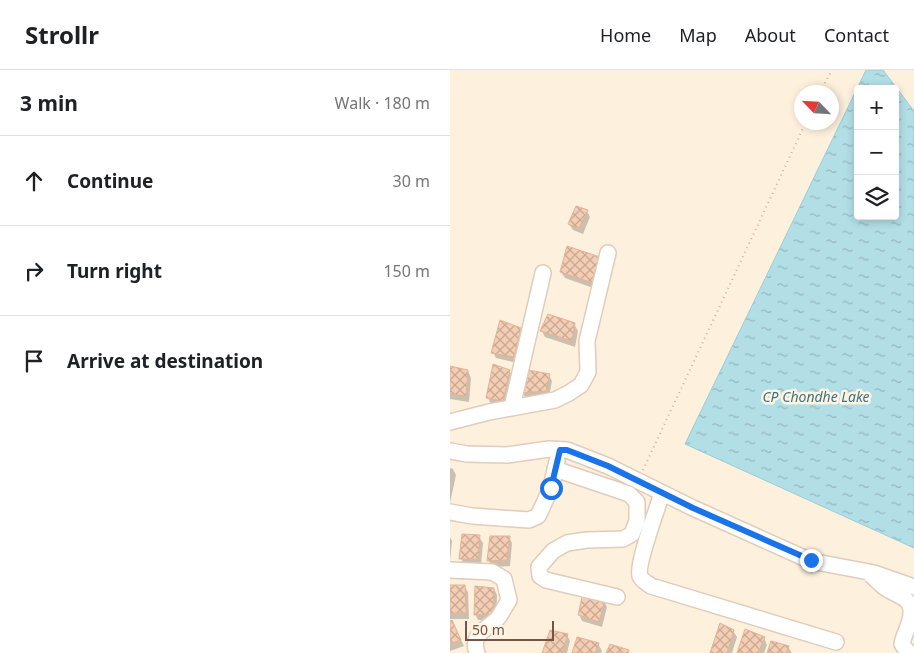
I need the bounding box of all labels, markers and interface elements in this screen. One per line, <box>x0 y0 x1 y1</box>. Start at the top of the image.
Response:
text: Strollr <box>25 18 99 51</box>
text: Home <box>600 23 651 47</box>
text: Map <box>679 23 717 47</box>
text: About <box>745 23 796 47</box>
text: Contact <box>824 23 889 47</box>
north arrow <box>794 85 839 130</box>
map controls <box>854 85 899 220</box>
button: + <box>854 85 899 130</box>
text: 3 min <box>20 89 78 117</box>
text: Walk · 180 m <box>335 92 430 114</box>
button: − <box>854 130 899 175</box>
icon: ahead <box>20 167 48 195</box>
text: Continue <box>67 168 153 194</box>
text: 30 m <box>393 170 430 192</box>
button: layers <box>854 175 899 220</box>
icon: right <box>20 257 48 285</box>
text: Turn right <box>67 258 162 284</box>
text: 150 m <box>383 260 430 282</box>
icon: arrive <box>20 347 48 375</box>
text: Arrive at destination <box>67 348 263 374</box>
water label: CP Chondhe Lake <box>762 387 870 406</box>
route start <box>540 477 563 500</box>
route end <box>800 549 823 572</box>
scale bar <box>465 618 554 641</box>
text: 50 m <box>472 620 505 639</box>

